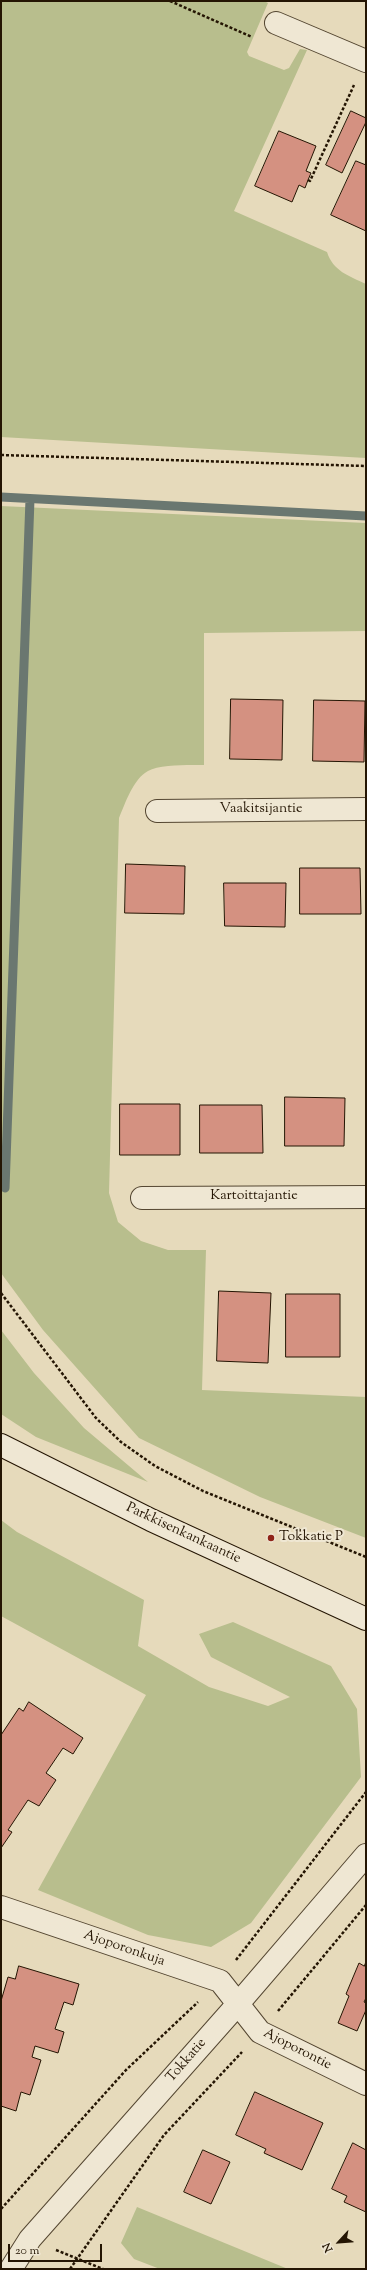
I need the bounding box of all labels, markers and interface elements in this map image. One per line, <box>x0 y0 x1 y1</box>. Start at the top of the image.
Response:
street label: Vaakitsijantie <box>220 802 302 818</box>
street label: Kartoittajantie <box>210 1189 298 1205</box>
street label: Parkkisenkankaantie <box>123 1500 243 1568</box>
place label: Tokkatie P <box>279 1530 343 1546</box>
marker: Tokkatie P <box>266 1533 276 1543</box>
street label: Ajoporonkuja <box>81 1927 167 1971</box>
street label: Ajoporontie <box>260 2026 334 2074</box>
street label: Tokkatie <box>163 2035 211 2087</box>
north arrow <box>319 2222 359 2262</box>
scale bar <box>10 2236 104 2262</box>
text: N <box>319 2240 337 2255</box>
text: 20 m <box>15 2242 39 2260</box>

